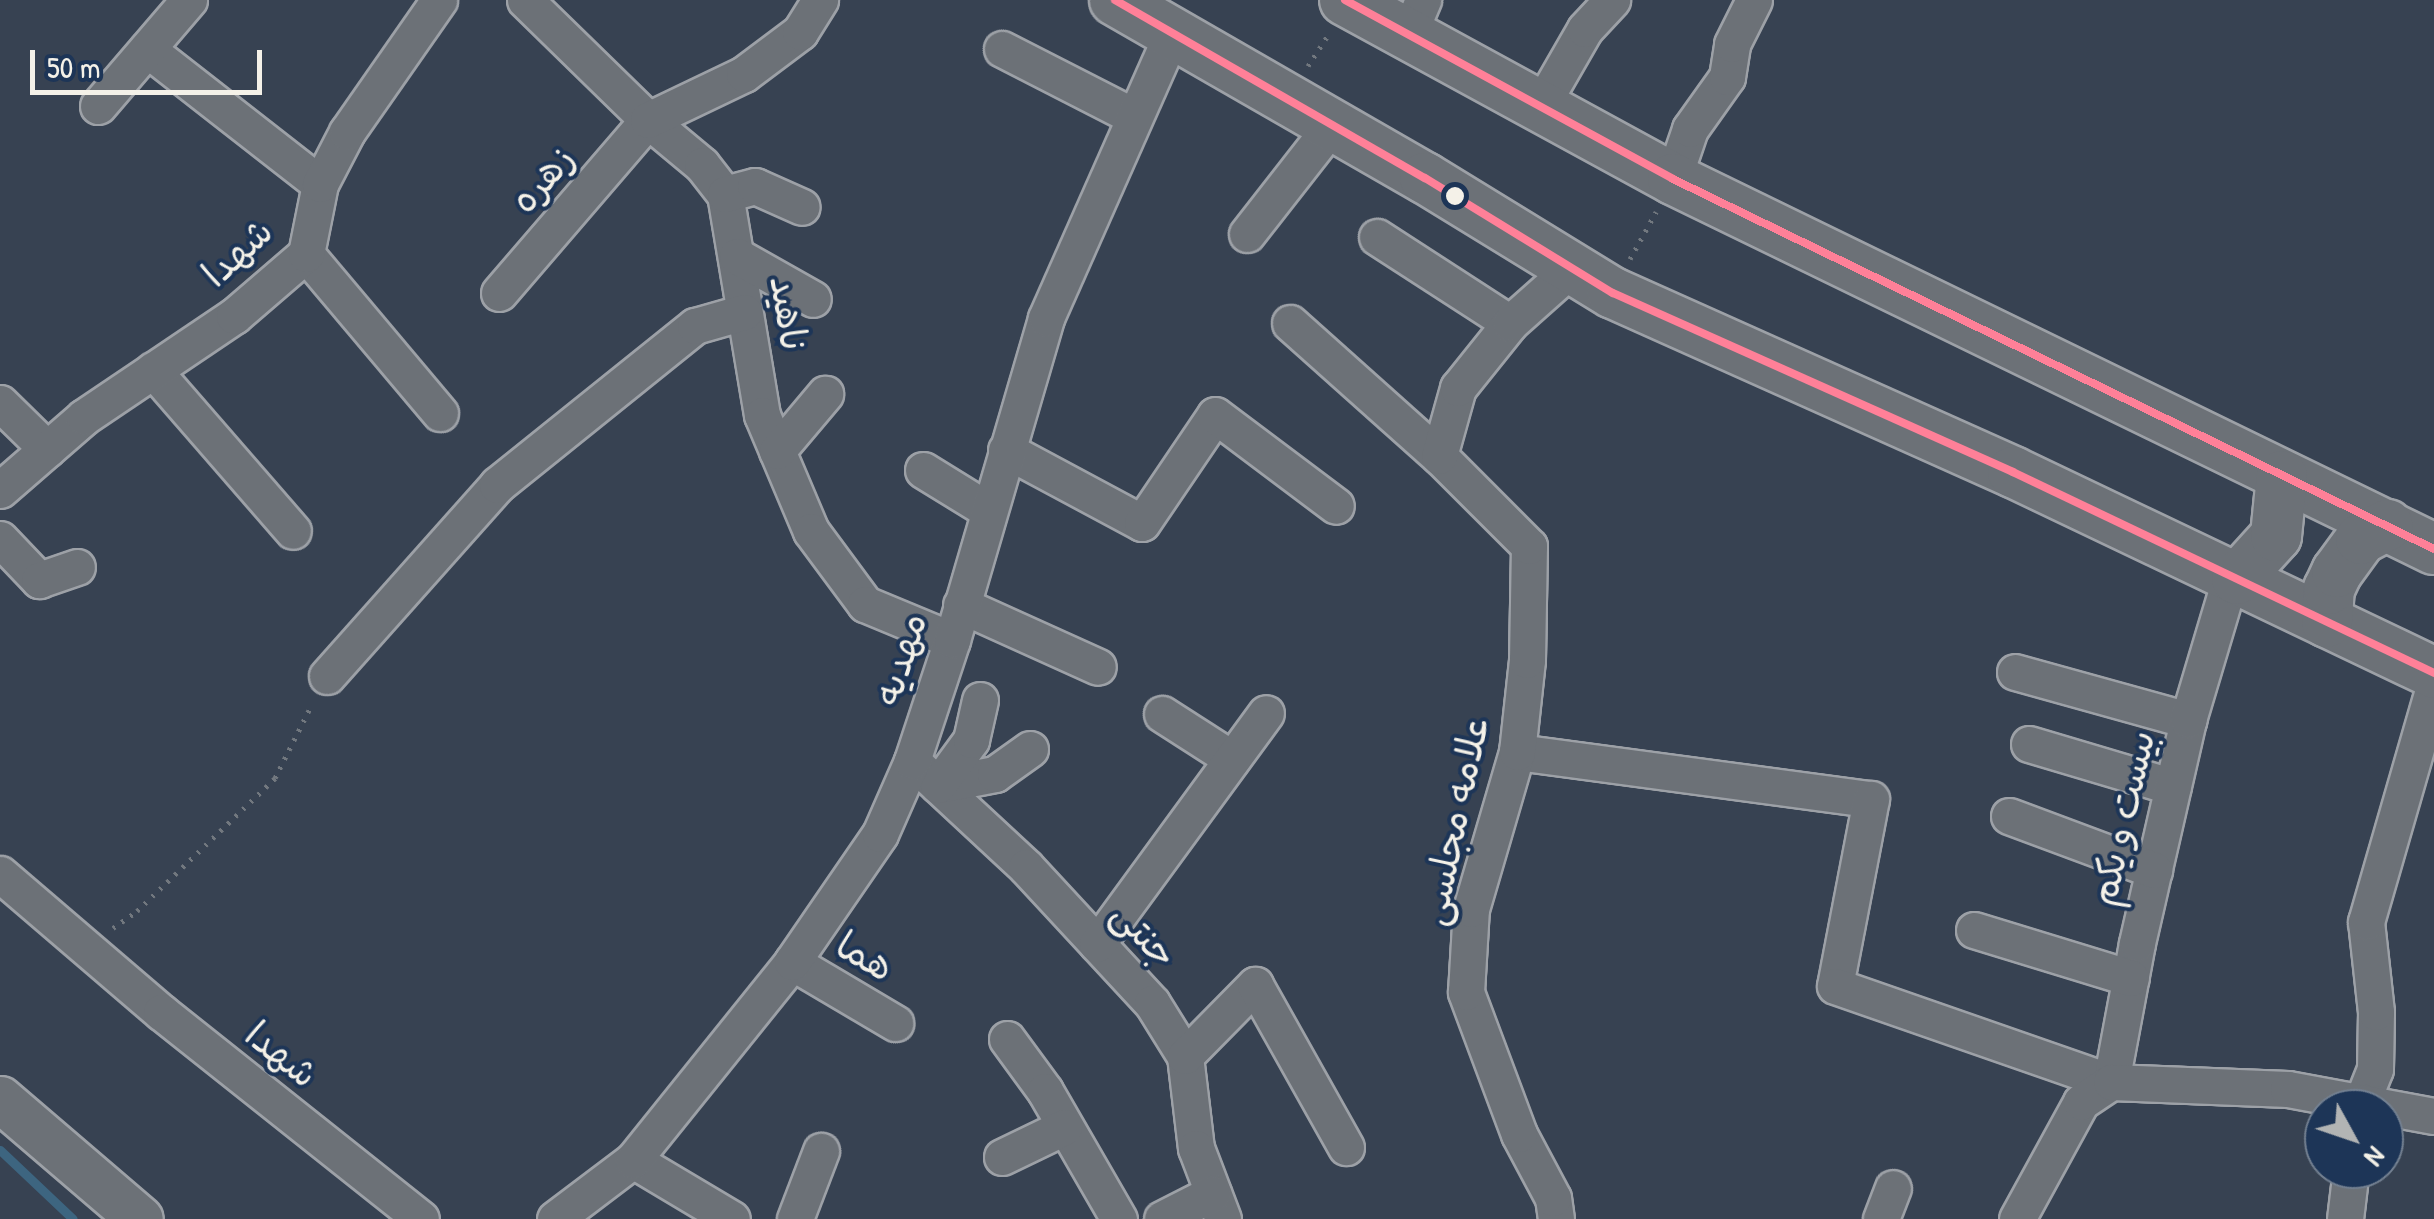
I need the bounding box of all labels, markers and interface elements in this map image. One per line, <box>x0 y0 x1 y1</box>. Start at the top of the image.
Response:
scale bar <box>35 30 268 92</box>
text: 50 m <box>47 47 100 87</box>
street label: زهره <box>500 136 584 222</box>
unlabelled marker <box>1445 186 1465 206</box>
street label: شهدا <box>192 208 282 296</box>
street label: ناهید <box>761 272 817 354</box>
street label: مهدیه <box>864 607 936 711</box>
street label: علامه مجلسی <box>1409 711 1499 929</box>
street label: بیست و یکم <box>2080 726 2164 910</box>
street label: جنتی <box>1103 891 1187 977</box>
street label: هما <box>828 921 902 991</box>
street label: شهدا <box>237 1011 327 1097</box>
north arrow <box>2304 1089 2404 1189</box>
text: N <box>2356 1139 2395 1175</box>

